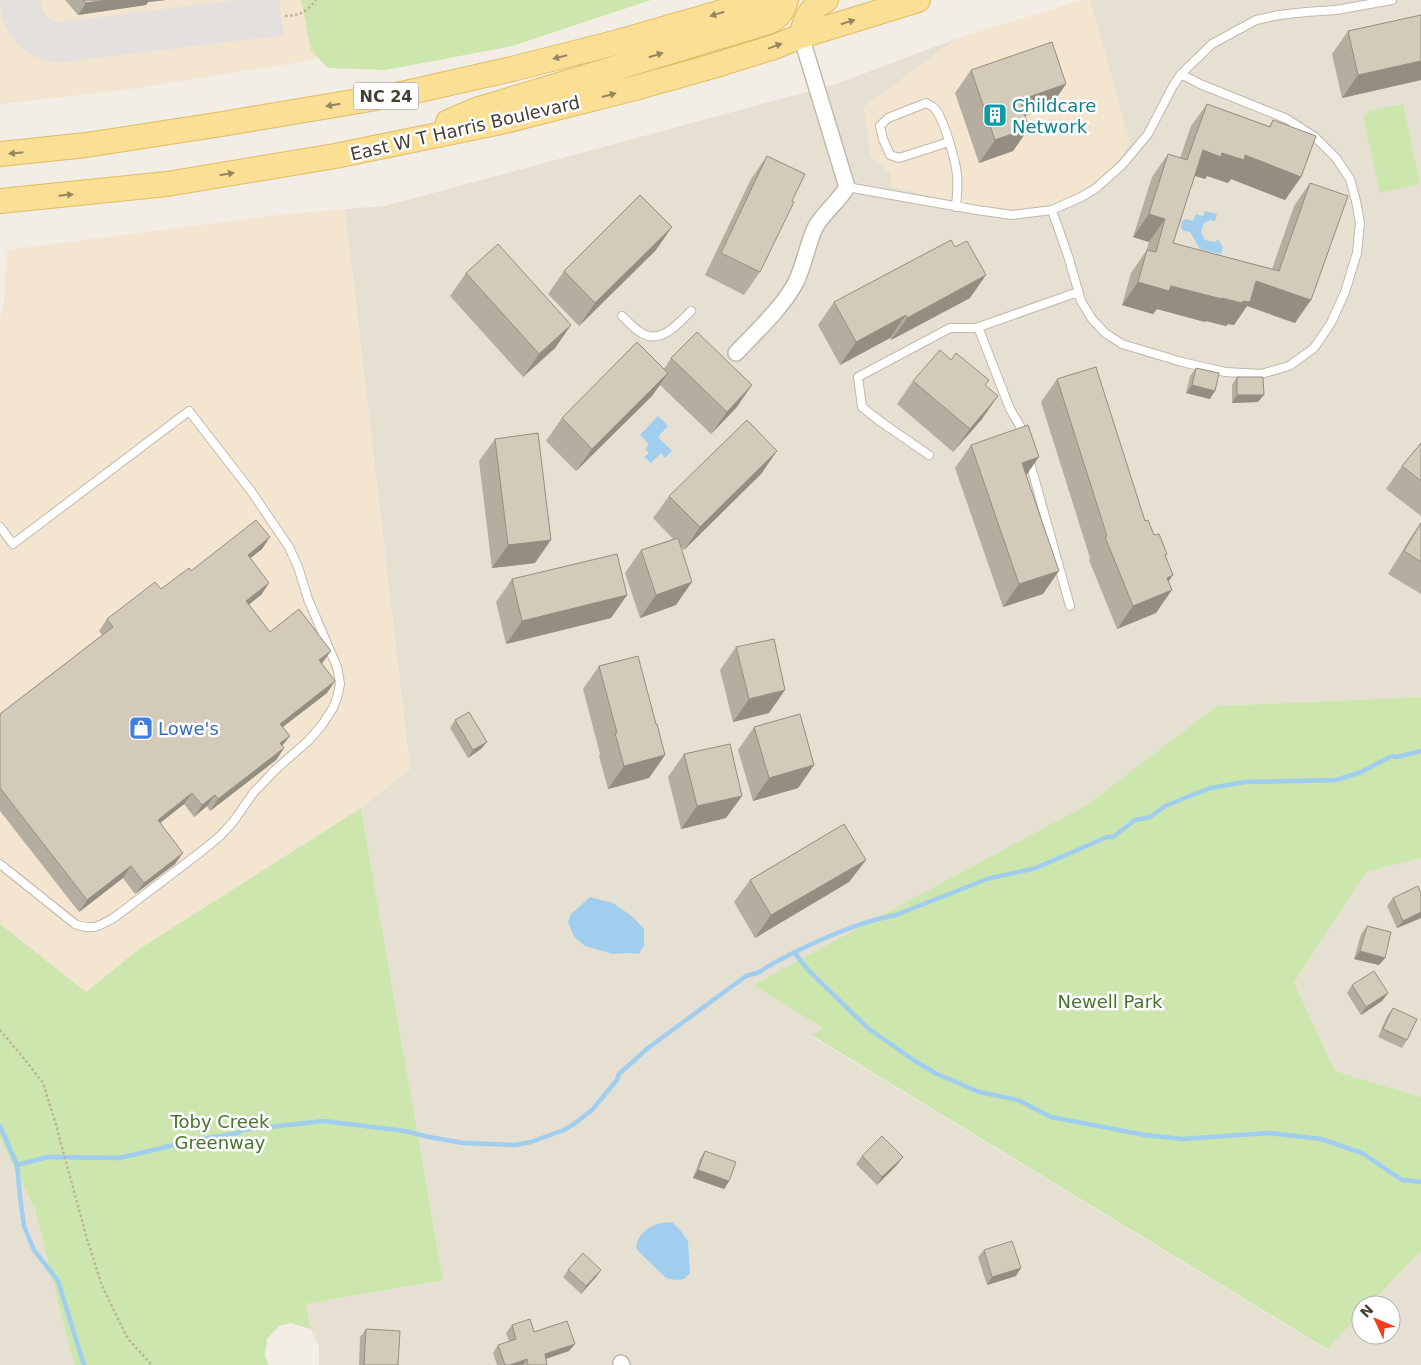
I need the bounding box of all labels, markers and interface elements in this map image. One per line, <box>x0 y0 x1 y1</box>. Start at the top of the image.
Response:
one-way arrow <box>709 11 724 19</box>
one-way arrow <box>841 17 856 25</box>
one-way arrow <box>768 42 783 50</box>
one-way arrow <box>649 51 664 59</box>
one-way arrow <box>553 53 568 61</box>
road number: NC 24 <box>354 82 418 110</box>
one-way arrow <box>601 90 616 98</box>
street label: East W T Harris Boulevard <box>348 91 582 165</box>
place label: Childcare Network <box>1012 95 1096 137</box>
one-way arrow <box>325 102 341 110</box>
building icon: Childcare Network <box>982 102 1008 128</box>
one-way arrow <box>8 149 24 157</box>
one-way arrow <box>219 170 235 178</box>
one-way arrow <box>58 190 74 198</box>
shop icon: Lowe's <box>128 715 154 741</box>
place label: Lowe's <box>158 718 219 739</box>
park label: Newell Park <box>1058 991 1163 1012</box>
park label: Toby Creek Greenway <box>170 1111 270 1153</box>
north arrow <box>1351 1295 1401 1345</box>
text: N <box>1357 1301 1376 1321</box>

